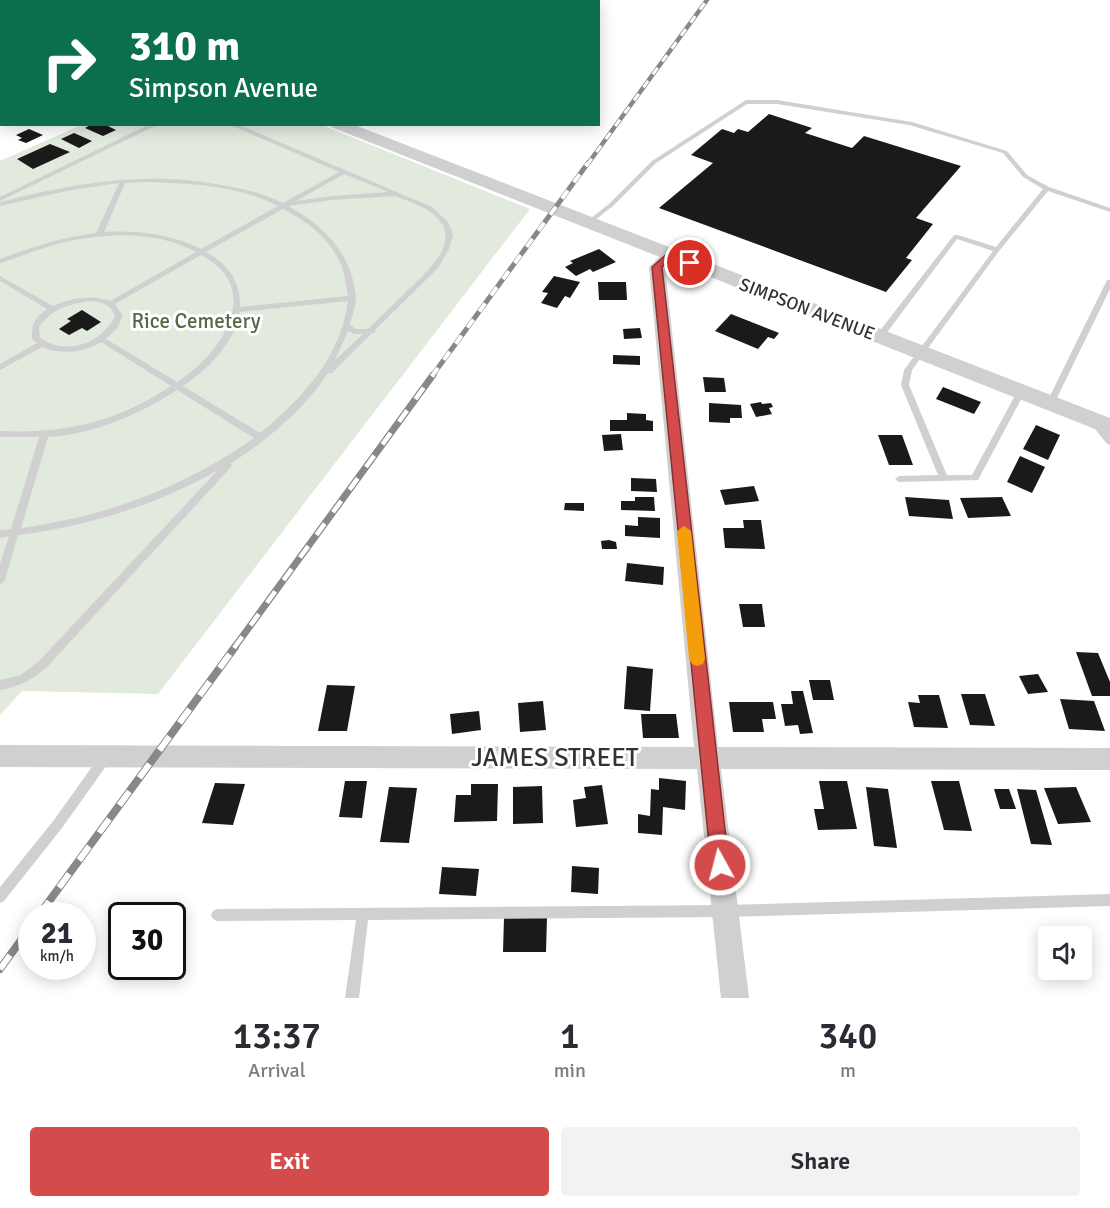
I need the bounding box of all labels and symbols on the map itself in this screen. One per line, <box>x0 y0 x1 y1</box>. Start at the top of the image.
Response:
pin <box>664 237 715 288</box>
street label: SIMPSON AVENUE <box>736 273 878 345</box>
park label: Rice Cemetery <box>131 308 261 334</box>
street label: JAMES STREET <box>471 742 639 774</box>
position arrow <box>688 833 752 897</box>
speed limit sign: 30 <box>108 902 186 980</box>

